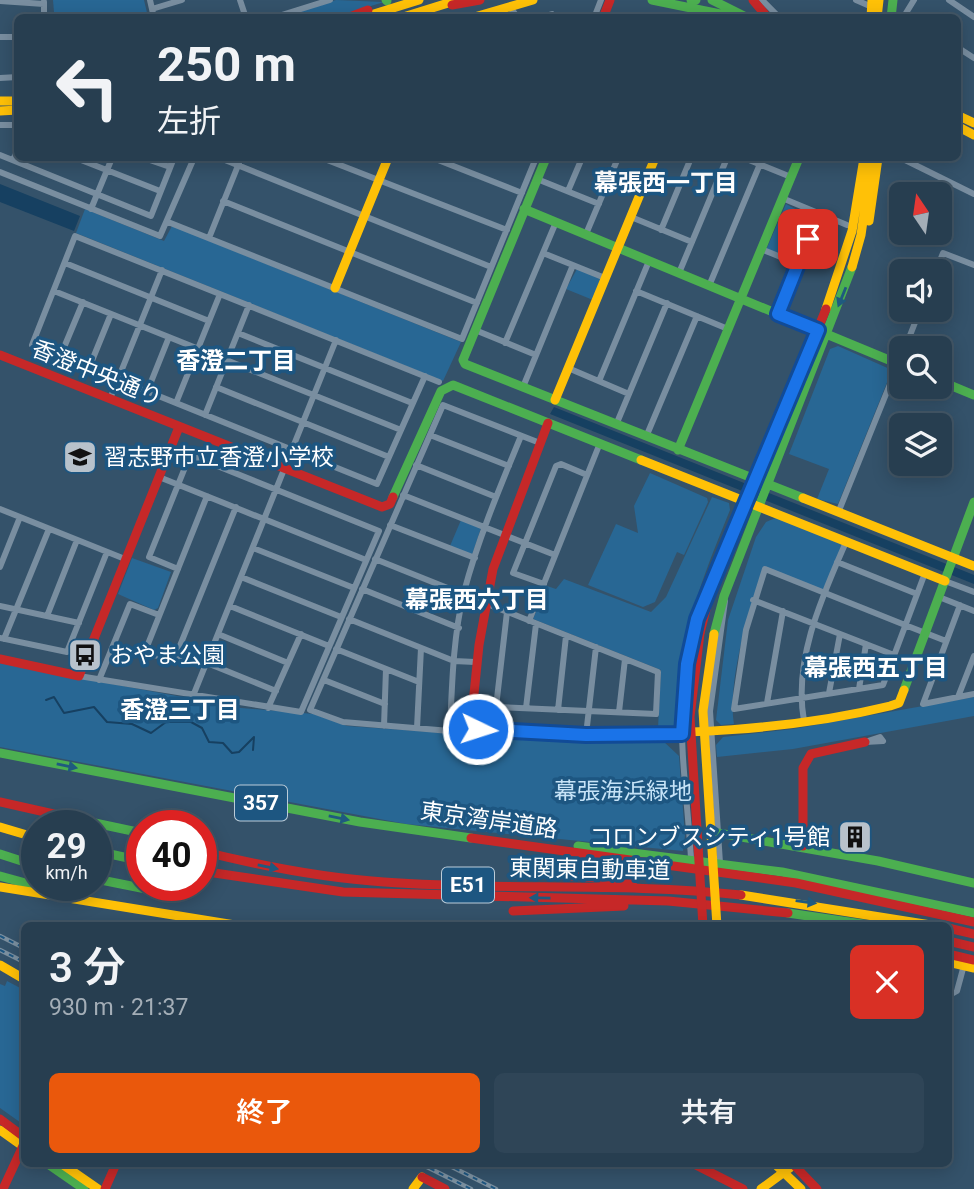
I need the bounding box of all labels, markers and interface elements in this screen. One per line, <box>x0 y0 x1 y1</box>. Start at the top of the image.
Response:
text: 250 m <box>157 36 296 93</box>
icon: left <box>42 42 133 133</box>
text: 左折 <box>157 102 221 140</box>
district label: 幕張西一丁目 <box>594 169 738 197</box>
north arrow <box>889 182 952 245</box>
map controls <box>889 182 952 476</box>
pin <box>778 209 838 269</box>
icon: arrive <box>789 220 827 258</box>
button: sound <box>889 259 952 322</box>
one-way arrow <box>837 286 848 307</box>
street label: 香澄中央通り <box>28 335 166 412</box>
button: search <box>889 336 952 399</box>
district label: 香澄二丁目 <box>176 347 296 375</box>
button: layers <box>889 413 952 476</box>
school or university icon: 習志野市立香澄小学校 <box>61 438 99 476</box>
place label: 習志野市立香澄小学校 <box>104 444 334 471</box>
district label: 幕張西六丁目 <box>405 586 549 614</box>
bus stop icon: おやま公園 <box>66 636 104 674</box>
place label: おやま公園 <box>110 642 225 669</box>
district label: 幕張西五丁目 <box>804 654 948 682</box>
position arrow <box>441 692 515 766</box>
district label: 香澄三丁目 <box>120 696 240 724</box>
one-way arrow <box>56 761 78 772</box>
park label: 幕張海浜緑地 <box>554 778 692 805</box>
road number: 357 <box>235 786 287 820</box>
street label: 東京湾岸道路 <box>419 798 559 843</box>
speed limit sign: 40 <box>126 810 217 901</box>
one-way arrow <box>328 812 350 823</box>
building icon: コロンブスシティ1号館 <box>836 818 874 856</box>
place label: コロンブスシティ1号館 <box>589 824 830 851</box>
text: 29 <box>46 826 87 867</box>
street label: 東関東自動車道 <box>509 855 671 884</box>
one-way arrow <box>257 861 279 872</box>
text: km/h <box>45 862 88 883</box>
road number: E51 <box>442 868 494 903</box>
one-way arrow <box>529 892 551 904</box>
one-way arrow <box>795 897 817 908</box>
text: 3 分 <box>49 943 125 992</box>
button: close <box>850 945 924 1019</box>
text: 930 m · 21:37 <box>49 994 188 1021</box>
button: 終了 <box>49 1073 480 1153</box>
button: 共有 <box>494 1073 924 1153</box>

